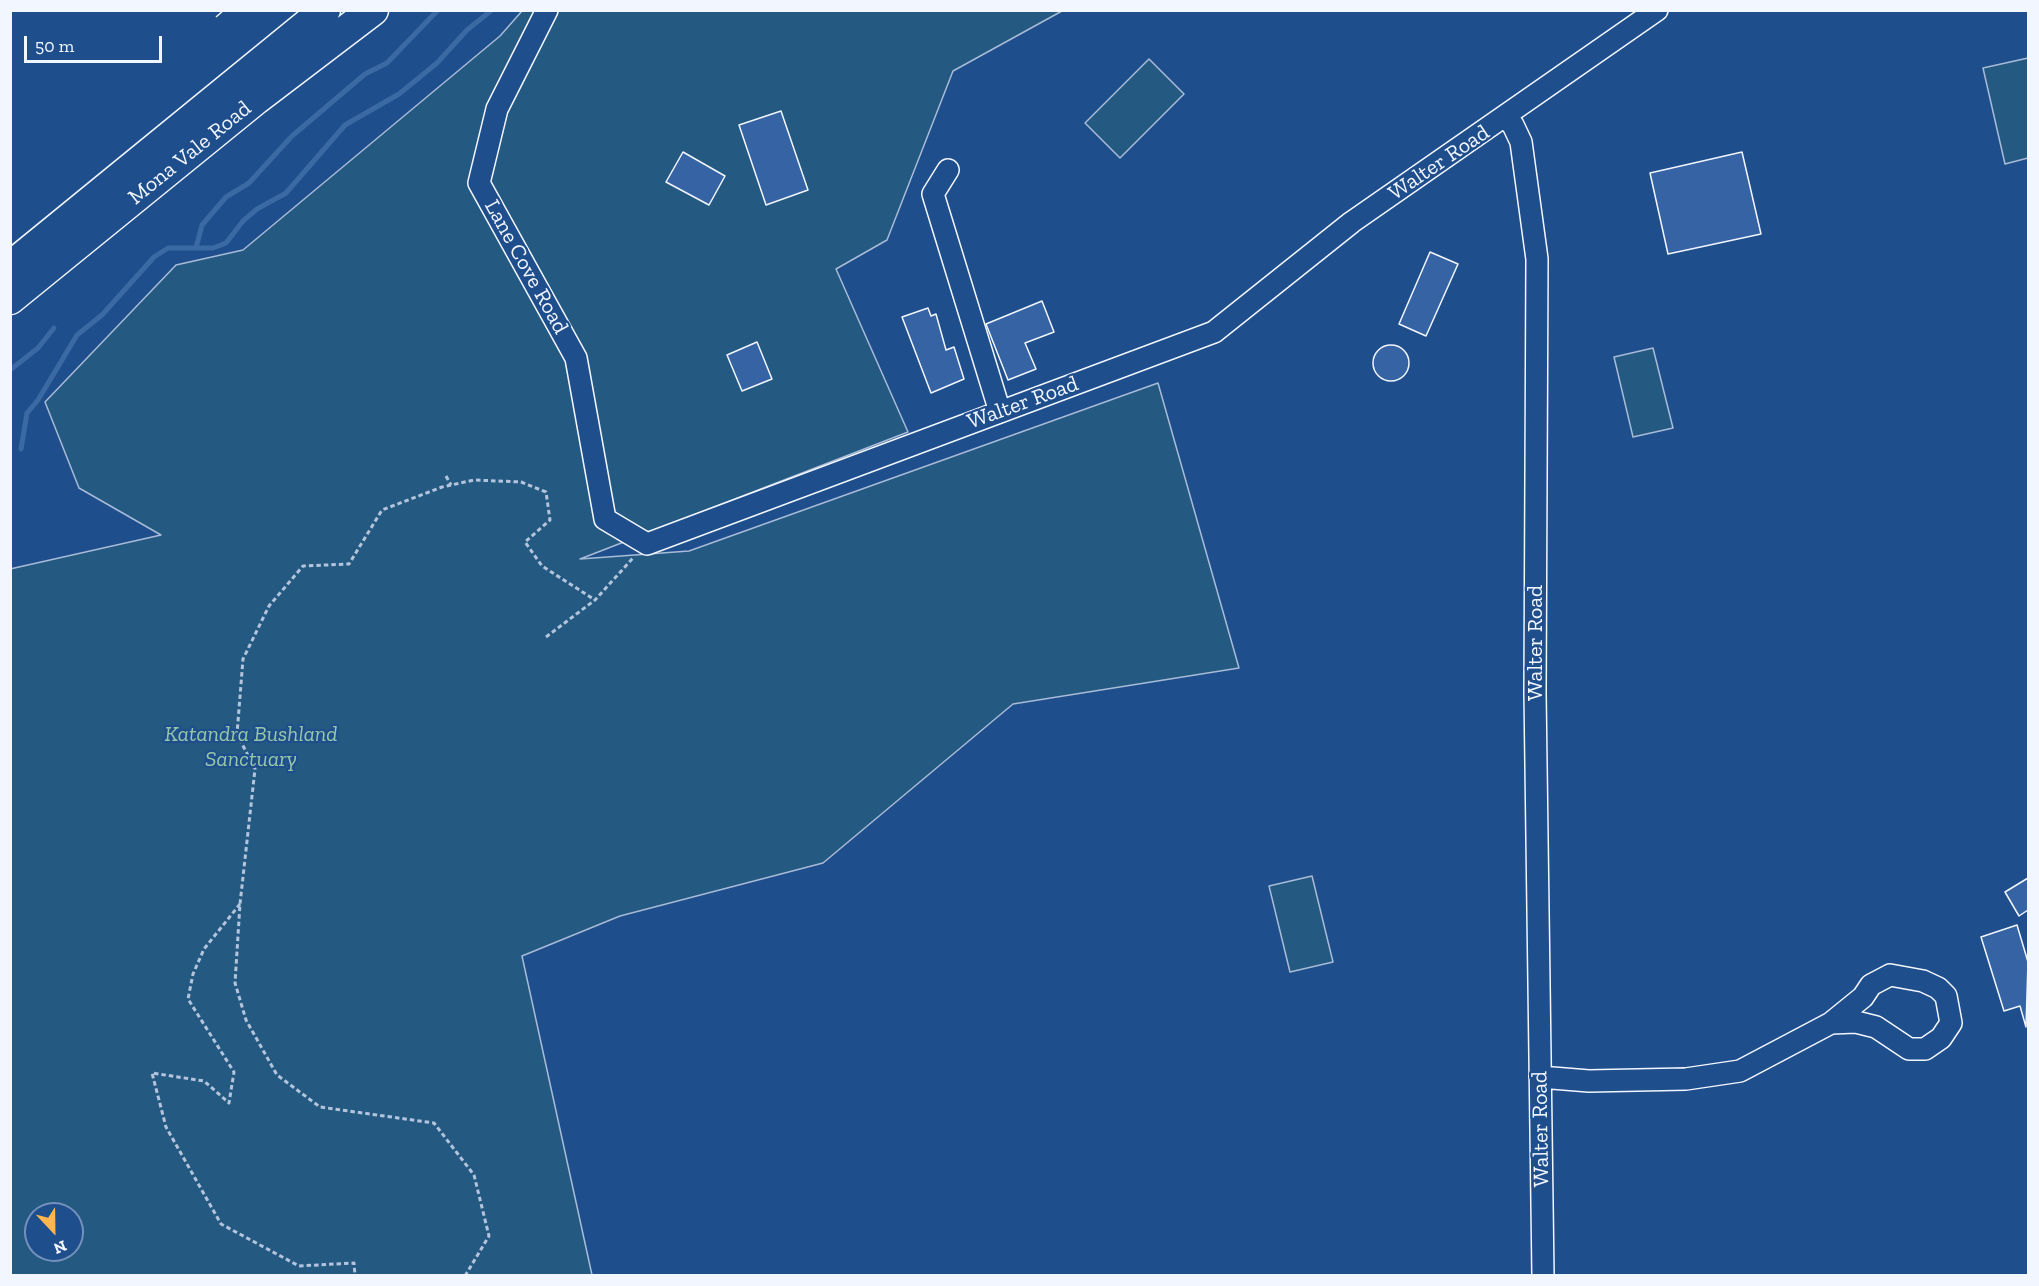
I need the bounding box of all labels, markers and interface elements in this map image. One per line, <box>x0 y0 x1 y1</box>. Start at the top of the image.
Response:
scale bar <box>27 24 165 62</box>
text: 50 m <box>35 35 74 57</box>
street label: Mona Vale Road <box>123 95 257 211</box>
street label: Walter Road <box>1383 120 1495 206</box>
street label: Lane Cove Road <box>478 195 574 339</box>
street label: Walter Road <box>964 371 1082 435</box>
street label: Walter Road <box>1523 585 1549 701</box>
park label: Katandra Bushland Sanctuary <box>164 722 338 774</box>
street label: Walter Road <box>1527 1071 1555 1187</box>
north arrow <box>24 1202 84 1262</box>
text: N <box>51 1236 69 1258</box>

